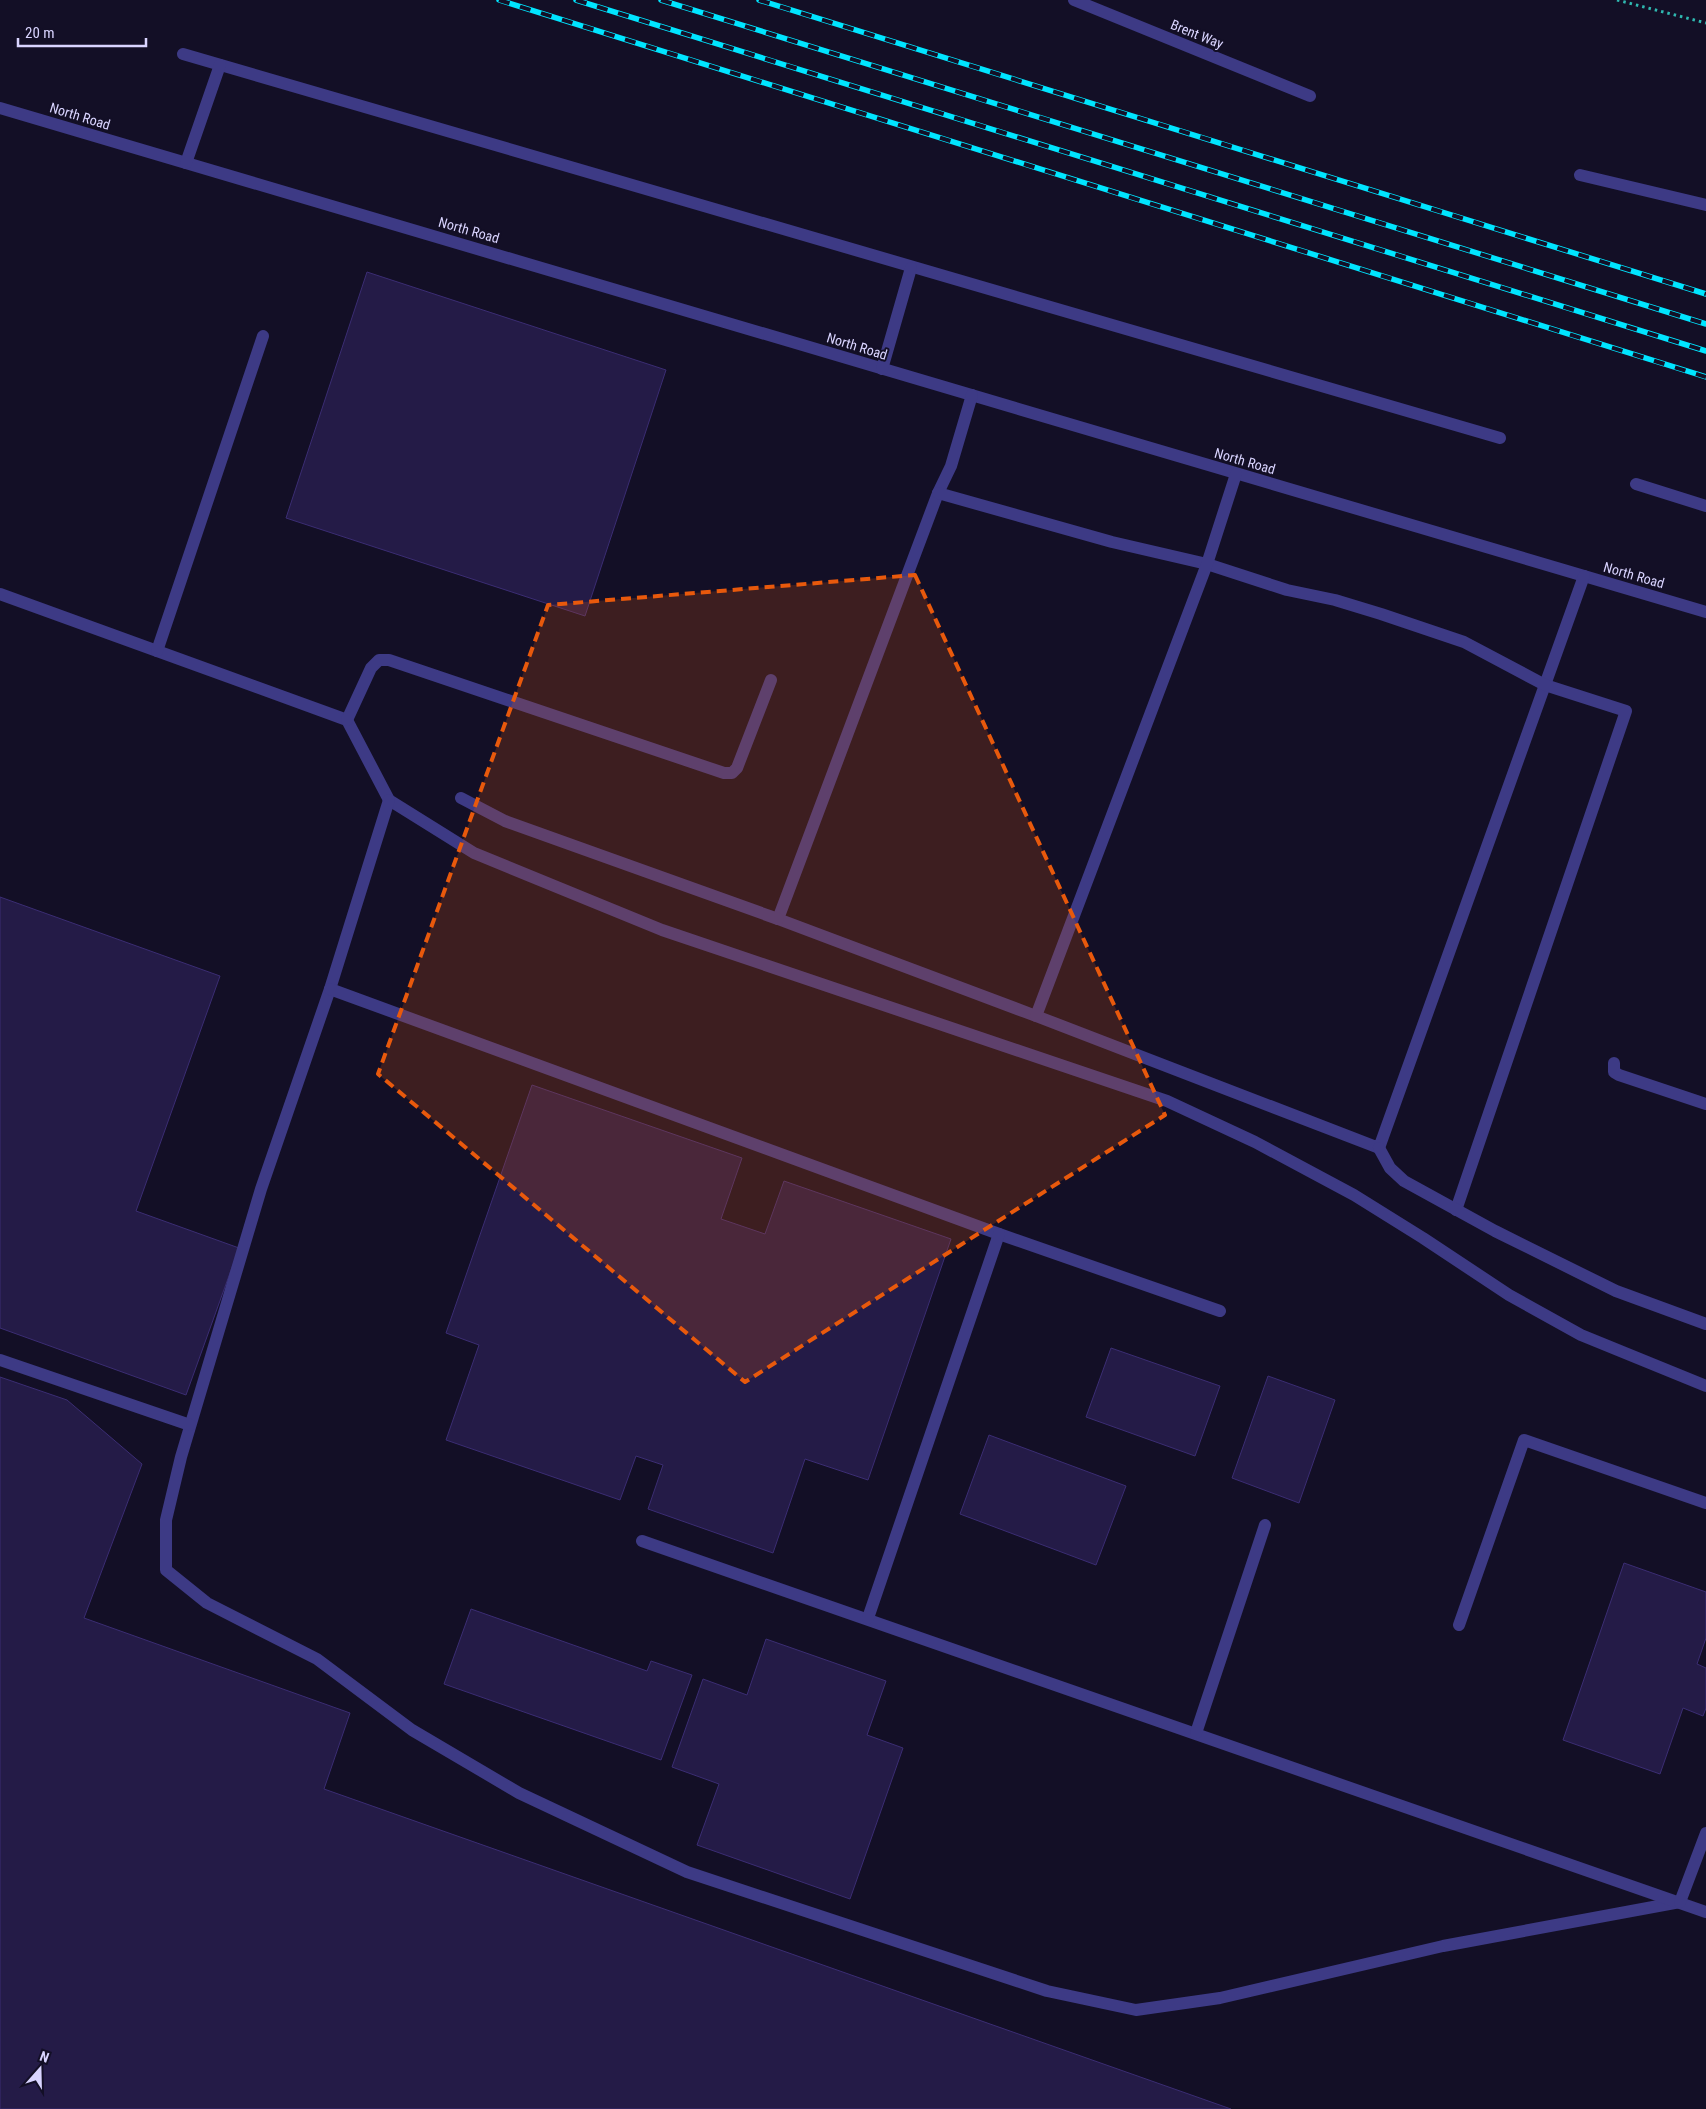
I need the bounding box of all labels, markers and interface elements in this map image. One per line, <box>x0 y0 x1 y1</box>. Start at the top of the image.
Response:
scale bar <box>18 15 145 47</box>
street label: Brent Way <box>1168 16 1226 52</box>
text: 20 m <box>25 24 55 42</box>
street label: North Road <box>48 99 112 133</box>
street label: North Road <box>437 214 501 246</box>
street label: North Road <box>825 329 889 363</box>
street label: North Road <box>1213 445 1277 477</box>
street label: North Road <box>1602 559 1666 591</box>
north arrow <box>15 2044 65 2094</box>
text: N <box>38 2048 51 2066</box>

